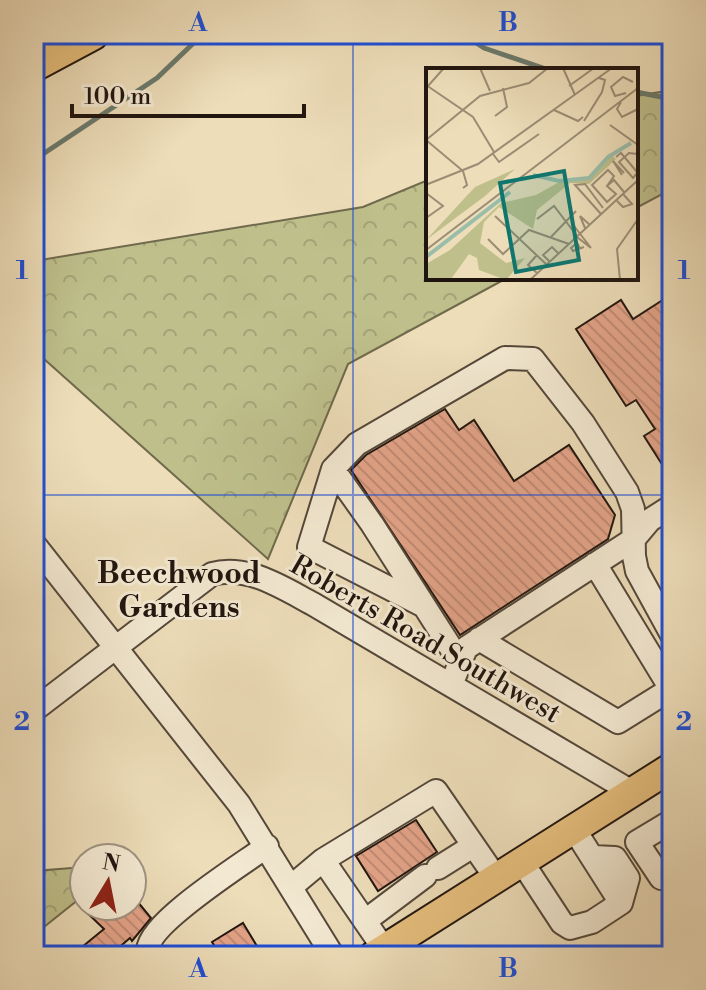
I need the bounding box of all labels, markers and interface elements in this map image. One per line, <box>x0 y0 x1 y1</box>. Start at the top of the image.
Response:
text: A <box>188 7 208 39</box>
text: B <box>498 7 518 39</box>
scale bar <box>72 68 304 118</box>
inset map <box>426 68 638 280</box>
text: 100 m <box>84 82 151 112</box>
text: 1 <box>16 255 29 287</box>
text: 1 <box>678 255 691 287</box>
street label: Roberts Road Southwest <box>284 547 567 731</box>
district label: Beechwood Gardens <box>97 555 261 627</box>
text: 2 <box>14 706 30 738</box>
text: 2 <box>676 706 692 738</box>
north arrow <box>68 842 148 922</box>
text: N <box>100 849 123 879</box>
text: A <box>188 953 208 985</box>
text: B <box>498 953 518 985</box>

